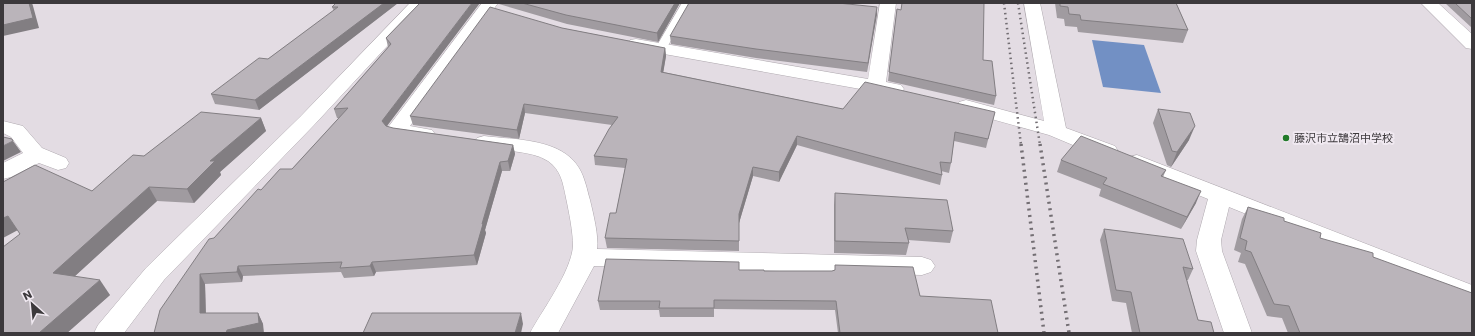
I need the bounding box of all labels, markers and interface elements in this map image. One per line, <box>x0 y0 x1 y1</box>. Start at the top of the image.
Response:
place label: 藤沢市立鵠沼中学校 <box>1294 130 1393 146</box>
marker: 藤沢市立鵠沼中学校 <box>1281 133 1291 143</box>
north arrow <box>12 284 52 324</box>
text: N <box>20 286 35 304</box>

